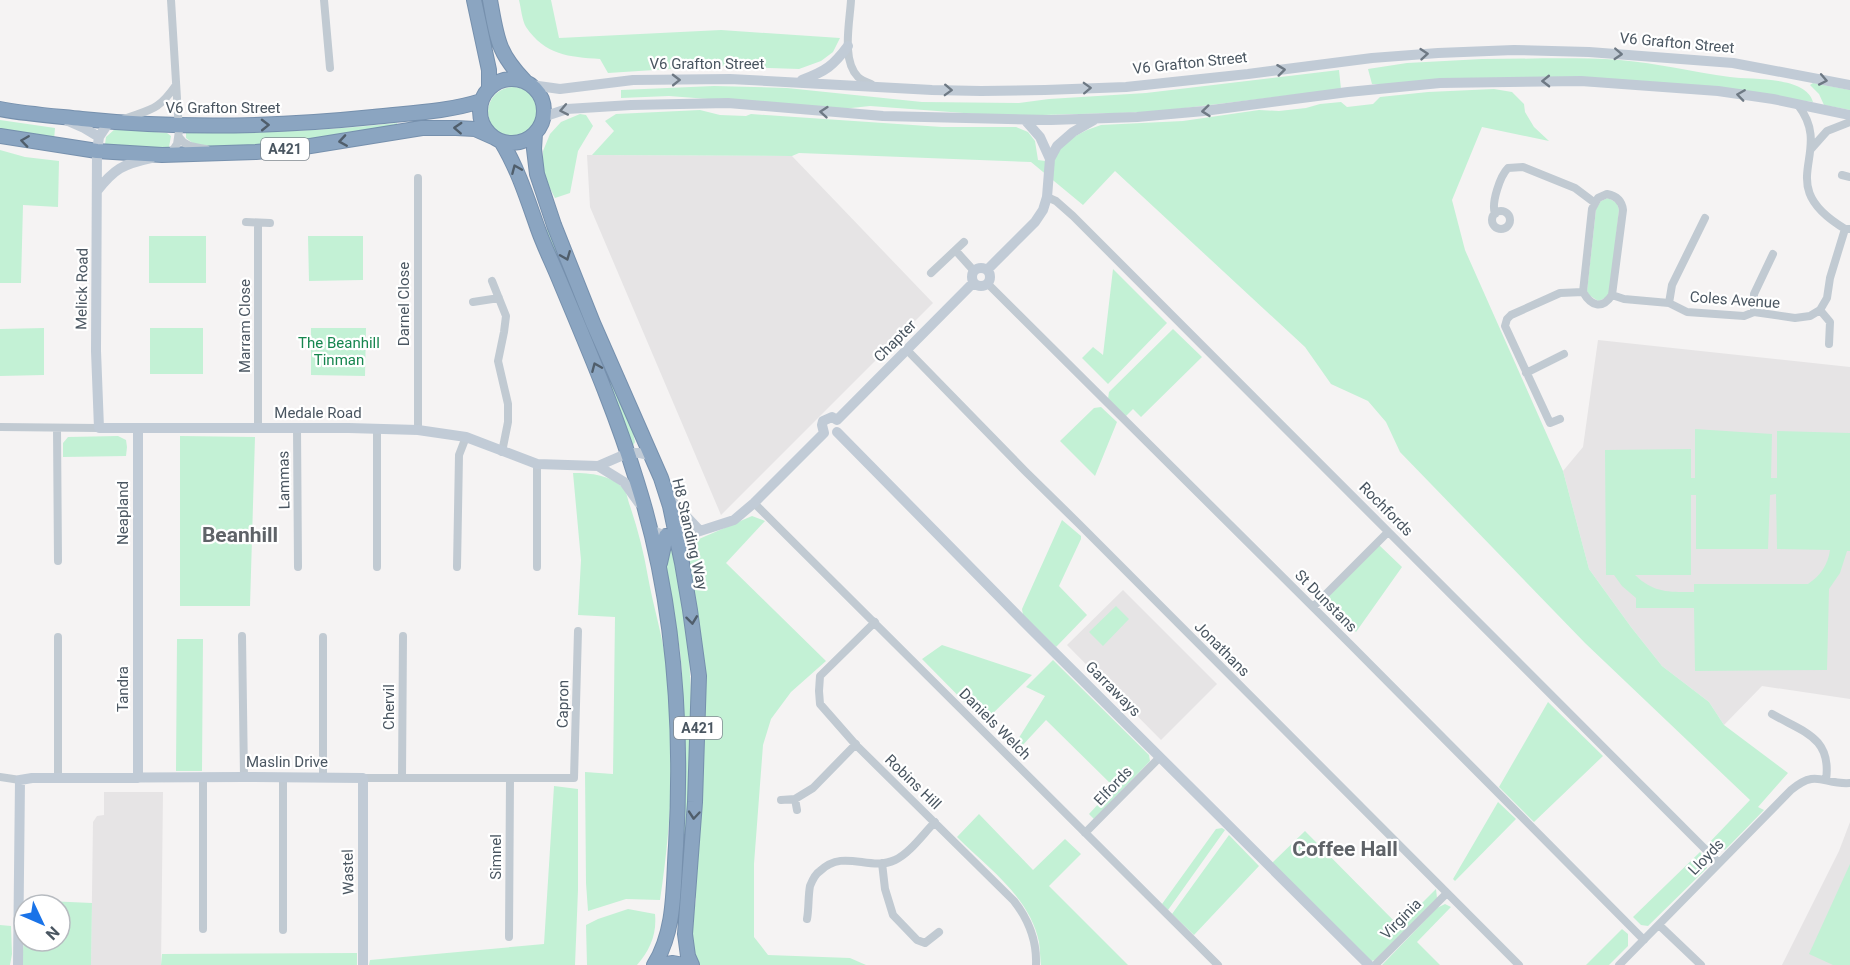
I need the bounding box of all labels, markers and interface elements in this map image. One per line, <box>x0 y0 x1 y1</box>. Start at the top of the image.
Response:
street label: V6 Grafton Street <box>1619 29 1735 57</box>
one-way arrow <box>1614 47 1623 60</box>
street label: V6 Grafton Street <box>1132 48 1248 78</box>
one-way arrow <box>1419 48 1428 61</box>
street label: V6 Grafton Street <box>650 55 765 73</box>
one-way arrow <box>1276 64 1285 77</box>
one-way arrow <box>671 73 680 86</box>
one-way arrow <box>1819 73 1828 85</box>
one-way arrow <box>1542 75 1551 88</box>
one-way arrow <box>1082 82 1091 95</box>
one-way arrow <box>943 84 952 96</box>
one-way arrow <box>1736 89 1745 101</box>
street label: V6 Grafton Street <box>166 99 281 117</box>
one-way arrow <box>559 103 569 116</box>
one-way arrow <box>1202 104 1211 116</box>
one-way arrow <box>820 105 829 118</box>
one-way arrow <box>261 118 270 131</box>
one-way arrow <box>454 122 463 135</box>
one-way arrow <box>338 134 348 147</box>
one-way arrow <box>21 135 30 147</box>
road number: A421 <box>261 138 309 160</box>
one-way arrow <box>511 165 523 176</box>
street label: Melick Road <box>72 248 92 330</box>
one-way arrow <box>559 249 571 260</box>
street label: Darnel Close <box>395 262 413 346</box>
street label: Marram Close <box>236 279 254 373</box>
street label: Coles Avenue <box>1689 288 1781 312</box>
street label: Chapter <box>870 316 920 366</box>
park label: The Beanhill Tinman <box>298 334 380 369</box>
one-way arrow <box>591 363 603 374</box>
street label: Medale Road <box>274 404 362 422</box>
street label: Lammas <box>274 451 294 509</box>
street label: H8 Standing Way <box>668 477 712 591</box>
street label: Rochfords <box>1355 478 1417 540</box>
street label: Neapland <box>114 481 132 545</box>
district label: Beanhill <box>202 523 278 547</box>
street label: St Dunstans <box>1291 566 1361 636</box>
one-way arrow <box>685 616 697 625</box>
street label: Jonathans <box>1191 618 1253 680</box>
street label: Garraways <box>1082 658 1144 720</box>
street label: Tandra <box>114 666 132 712</box>
street label: Capron <box>554 680 572 728</box>
street label: Chervil <box>380 684 398 730</box>
street label: Daniels Welch <box>955 684 1035 764</box>
road number: A421 <box>674 717 722 739</box>
street label: Robins Hill <box>881 751 945 813</box>
street label: Maslin Drive <box>246 753 328 771</box>
street label: Elfords <box>1090 763 1136 809</box>
one-way arrow <box>688 810 701 819</box>
street label: Simnel <box>487 834 505 880</box>
street label: Lloyds <box>1684 835 1728 879</box>
district label: Coffee Hall <box>1292 837 1398 861</box>
street label: Wastel <box>339 849 357 895</box>
north arrow <box>12 893 72 953</box>
street label: Virginia <box>1377 895 1425 943</box>
text: N <box>42 922 63 944</box>

